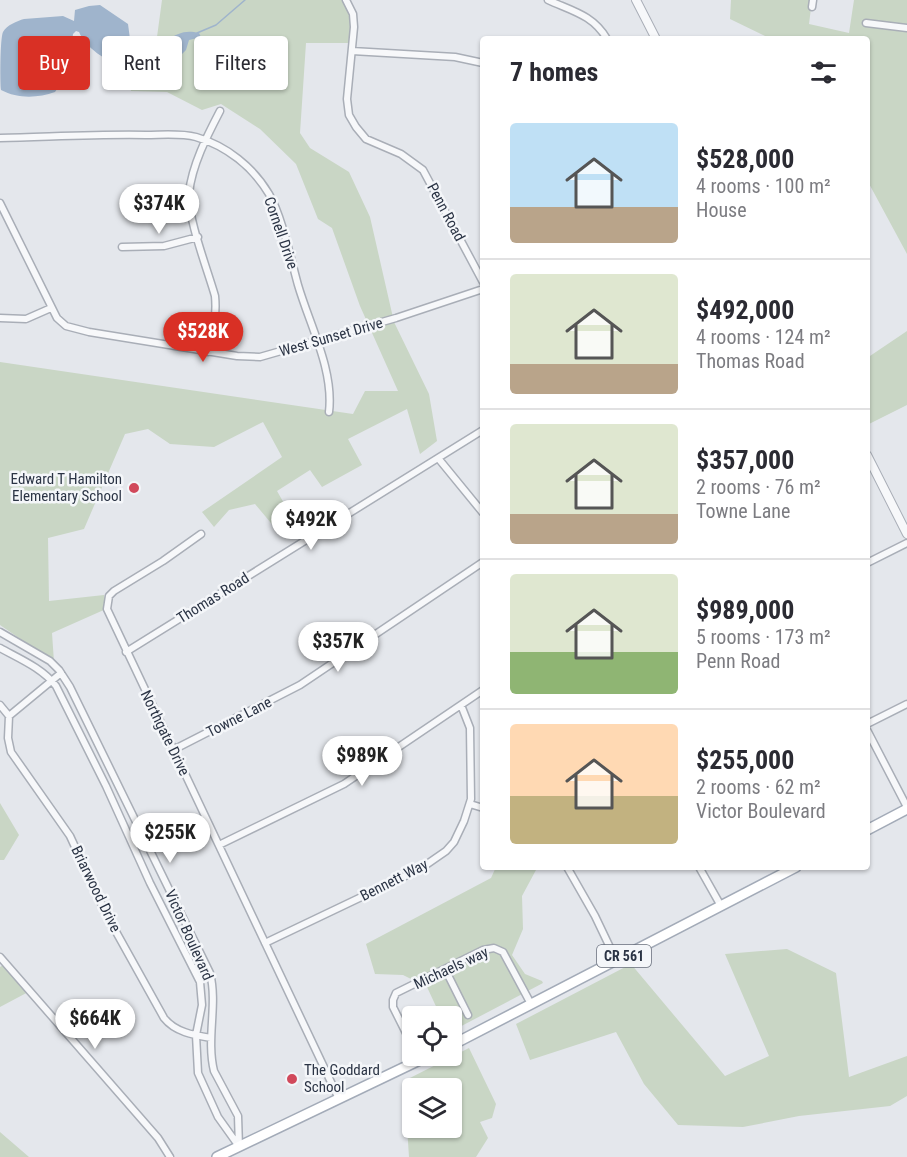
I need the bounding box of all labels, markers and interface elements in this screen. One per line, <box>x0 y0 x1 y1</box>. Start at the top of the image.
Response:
chip: Buy <box>18 36 90 90</box>
chip: Rent <box>102 36 182 90</box>
chip: Filters <box>194 36 288 90</box>
icon: filters <box>807 56 840 89</box>
text: 7 homes <box>510 57 598 87</box>
text: $528,000 <box>696 144 794 174</box>
icon: home <box>558 147 630 219</box>
text: 4 rooms · 100 m² <box>696 174 831 198</box>
street label: Penn Road <box>423 180 469 244</box>
pin: $374K <box>117 184 201 235</box>
text: $374K <box>133 191 185 215</box>
street label: Cornell Drive <box>260 195 302 271</box>
text: House <box>696 198 747 222</box>
text: $492,000 <box>696 295 794 325</box>
icon: home <box>558 298 630 370</box>
pin: $528K <box>161 312 245 363</box>
street label: West Sunset Drive <box>277 314 385 360</box>
text: $528K <box>177 319 229 343</box>
text: 4 rooms · 124 m² <box>696 325 831 349</box>
text: Thomas Road <box>696 349 805 373</box>
text: $357,000 <box>696 445 794 475</box>
icon: home <box>558 448 630 520</box>
place label: Edward T Hamilton Elementary School <box>11 470 122 505</box>
text: 2 rooms · 76 m² <box>696 475 821 499</box>
marker: Edward T Hamilton Elementary School <box>127 481 141 495</box>
text: Towne Lane <box>696 499 790 523</box>
pin: $492K <box>269 500 353 551</box>
text: $492K <box>285 507 337 531</box>
street label: Thomas Road <box>174 569 252 627</box>
text: $989,000 <box>696 595 794 625</box>
icon: home <box>558 598 630 670</box>
pin: $357K <box>296 622 380 673</box>
text: 5 rooms · 173 m² <box>696 625 831 649</box>
text: $357K <box>312 629 364 653</box>
text: Penn Road <box>696 649 780 673</box>
street label: Northgate Drive <box>137 687 193 779</box>
street label: Towne Lane <box>203 693 275 741</box>
pin: $989K <box>320 736 404 787</box>
text: $989K <box>336 743 388 767</box>
text: $255,000 <box>696 745 794 775</box>
icon: home <box>558 748 630 820</box>
text: 2 rooms · 62 m² <box>696 775 821 799</box>
text: Victor Boulevard <box>696 799 826 823</box>
pin: $255K <box>128 813 212 864</box>
text: $255K <box>144 820 196 844</box>
street label: Briarwood Drive <box>67 843 125 935</box>
street label: Bennett Way <box>357 855 431 905</box>
street label: Victor Boulevard <box>161 887 217 983</box>
street label: Michaels way <box>411 943 491 993</box>
road number: CR 561 <box>597 945 651 967</box>
pin: $664K <box>53 999 137 1050</box>
text: $664K <box>69 1006 121 1030</box>
map controls <box>402 1006 462 1138</box>
button: locate <box>402 1006 462 1066</box>
place label: The Goddard School <box>304 1061 380 1096</box>
marker: The Goddard School <box>285 1072 299 1086</box>
button: layers <box>402 1078 462 1138</box>

